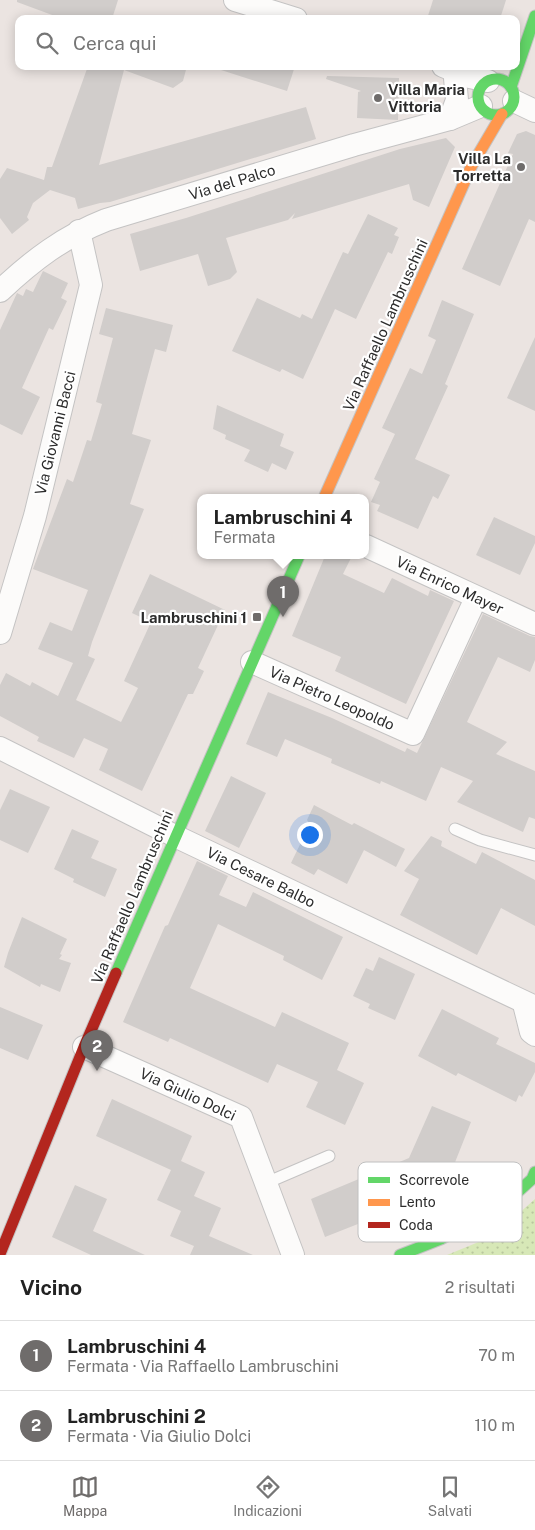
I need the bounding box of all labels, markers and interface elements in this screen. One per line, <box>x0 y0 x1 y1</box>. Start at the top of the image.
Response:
search box <box>15 15 520 70</box>
icon: search <box>33 29 61 57</box>
text: Cerca qui <box>73 32 156 54</box>
place label: Villa Maria Vittoria <box>388 81 465 115</box>
marker: Villa Maria Vittoria <box>372 92 384 104</box>
place label: Villa La Torretta <box>453 150 511 184</box>
street label: Via del Palco <box>187 161 277 203</box>
marker: Villa La Torretta <box>515 161 527 173</box>
street label: Via Raffaello Lambruschini <box>339 236 431 414</box>
street label: Via Giovanni Bacci <box>31 369 79 497</box>
popup <box>197 494 369 559</box>
text: Lambruschini 4 <box>213 506 353 528</box>
text: Fermata <box>213 528 275 547</box>
street label: Via Enrico Mayer <box>394 553 507 617</box>
pin: 1 <box>267 576 299 617</box>
place label: Lambruschini 1 <box>141 609 247 626</box>
marker: Lambruschini 1 <box>251 611 263 623</box>
street label: Via Pietro Leopoldo <box>267 663 397 733</box>
street label: Via Raffaello Lambruschini <box>88 808 176 986</box>
your location <box>297 822 323 848</box>
street label: Via Cesare Balbo <box>204 843 318 911</box>
pin: 2 <box>81 1030 113 1071</box>
street label: Via Giulio Dolci <box>137 1064 239 1124</box>
legend <box>358 1162 522 1242</box>
text: Scorrevole <box>399 1172 469 1188</box>
text: Lento <box>399 1194 436 1210</box>
text: Coda <box>399 1217 433 1233</box>
text: Vicino <box>20 1275 82 1300</box>
text: 2 risultati <box>445 1278 515 1297</box>
text: Lambruschini 4 <box>67 1335 206 1357</box>
text: 1 <box>33 1346 39 1365</box>
text: 70 m <box>478 1346 515 1365</box>
text: Fermata · Via Raffaello Lambruschini <box>67 1357 339 1376</box>
text: Lambruschini 2 <box>67 1405 206 1427</box>
text: 2 <box>31 1416 41 1435</box>
text: 110 m <box>474 1416 515 1435</box>
text: Fermata · Via Giulio Dolci <box>67 1427 251 1446</box>
tab: Mappa <box>63 1473 107 1519</box>
tab: Indicazioni <box>233 1473 302 1519</box>
tab: Salvati <box>428 1473 472 1519</box>

